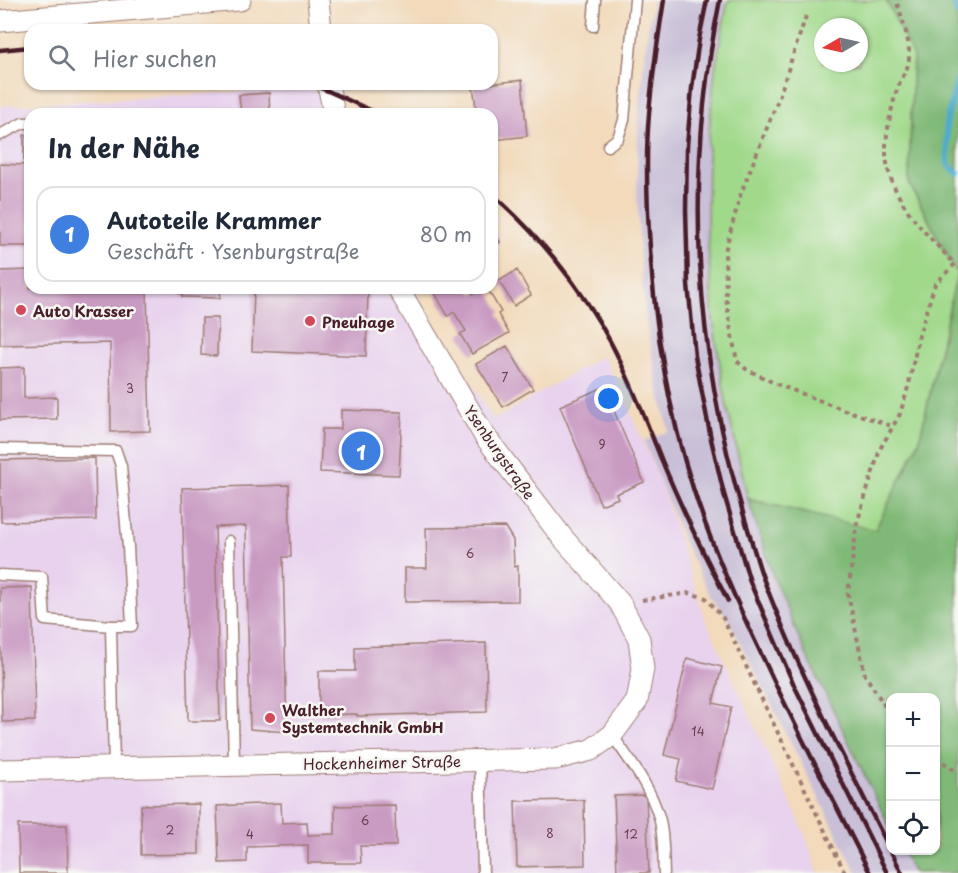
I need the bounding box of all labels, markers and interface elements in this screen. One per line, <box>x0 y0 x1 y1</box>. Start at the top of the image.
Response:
north arrow <box>814 18 868 72</box>
search box <box>24 24 498 90</box>
icon: search <box>45 41 78 74</box>
text: Hier suchen <box>93 41 217 74</box>
text: In der Nähe <box>48 128 200 167</box>
text: Autoteile Krammer <box>107 203 321 236</box>
text: 1 <box>65 219 74 249</box>
text: 80 m <box>420 219 472 249</box>
text: Geschäft · Ysenburgstraße <box>107 236 359 266</box>
place label: Auto Krasser <box>33 299 134 322</box>
marker: Auto Krasser <box>14 303 28 317</box>
place label: Pneuhage <box>322 310 395 333</box>
marker: Pneuhage <box>303 314 317 328</box>
house number: 7 <box>502 368 509 386</box>
house number: 3 <box>126 379 134 397</box>
your location <box>594 384 623 413</box>
street label: Ysenburgstraße <box>459 400 541 504</box>
pin: 1 <box>342 428 380 474</box>
house number: 9 <box>598 435 606 453</box>
house number: 6 <box>466 544 474 562</box>
map controls <box>886 693 940 855</box>
button: + <box>886 693 940 747</box>
place label: Walther Systemtechnik GmbH <box>282 698 444 738</box>
marker: Walther Systemtechnik GmbH <box>263 711 277 725</box>
house number: 14 <box>691 722 705 740</box>
button: − <box>886 747 940 801</box>
street label: Hockenheimer Straße <box>303 749 461 775</box>
button: locate <box>886 801 940 855</box>
house number: 6 <box>361 811 369 829</box>
house number: 2 <box>166 821 174 839</box>
house number: 8 <box>546 824 554 842</box>
house number: 4 <box>246 825 254 843</box>
house number: 12 <box>624 825 638 843</box>

